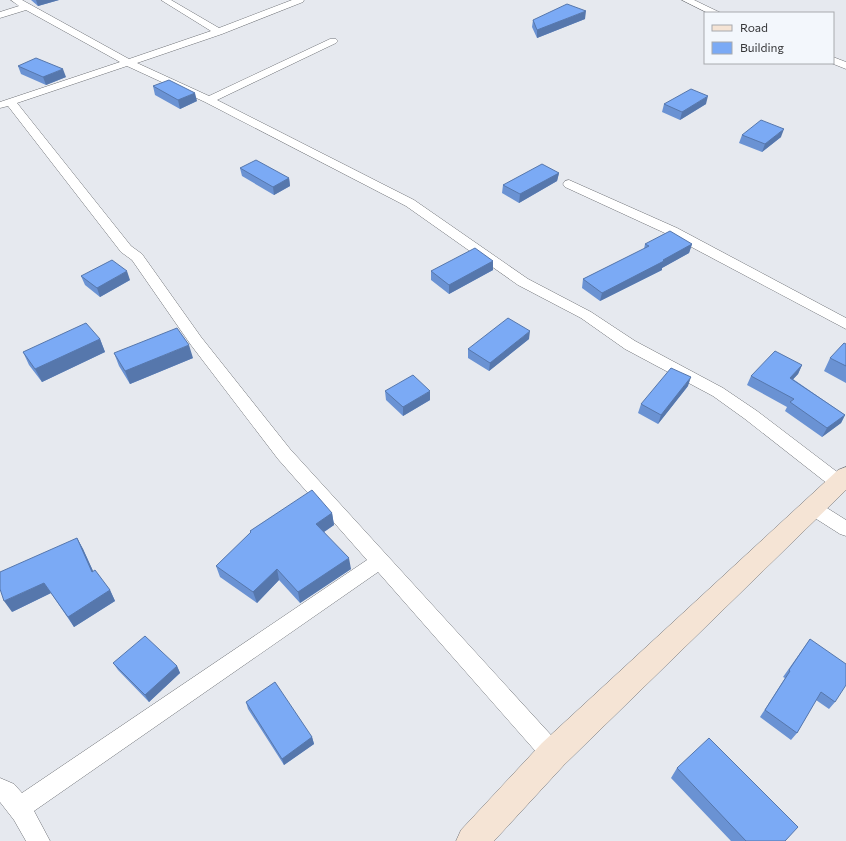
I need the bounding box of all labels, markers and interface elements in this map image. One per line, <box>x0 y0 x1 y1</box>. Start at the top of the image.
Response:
legend <box>704 12 834 64</box>
text: Road <box>740 20 768 34</box>
text: Building <box>740 40 784 54</box>

